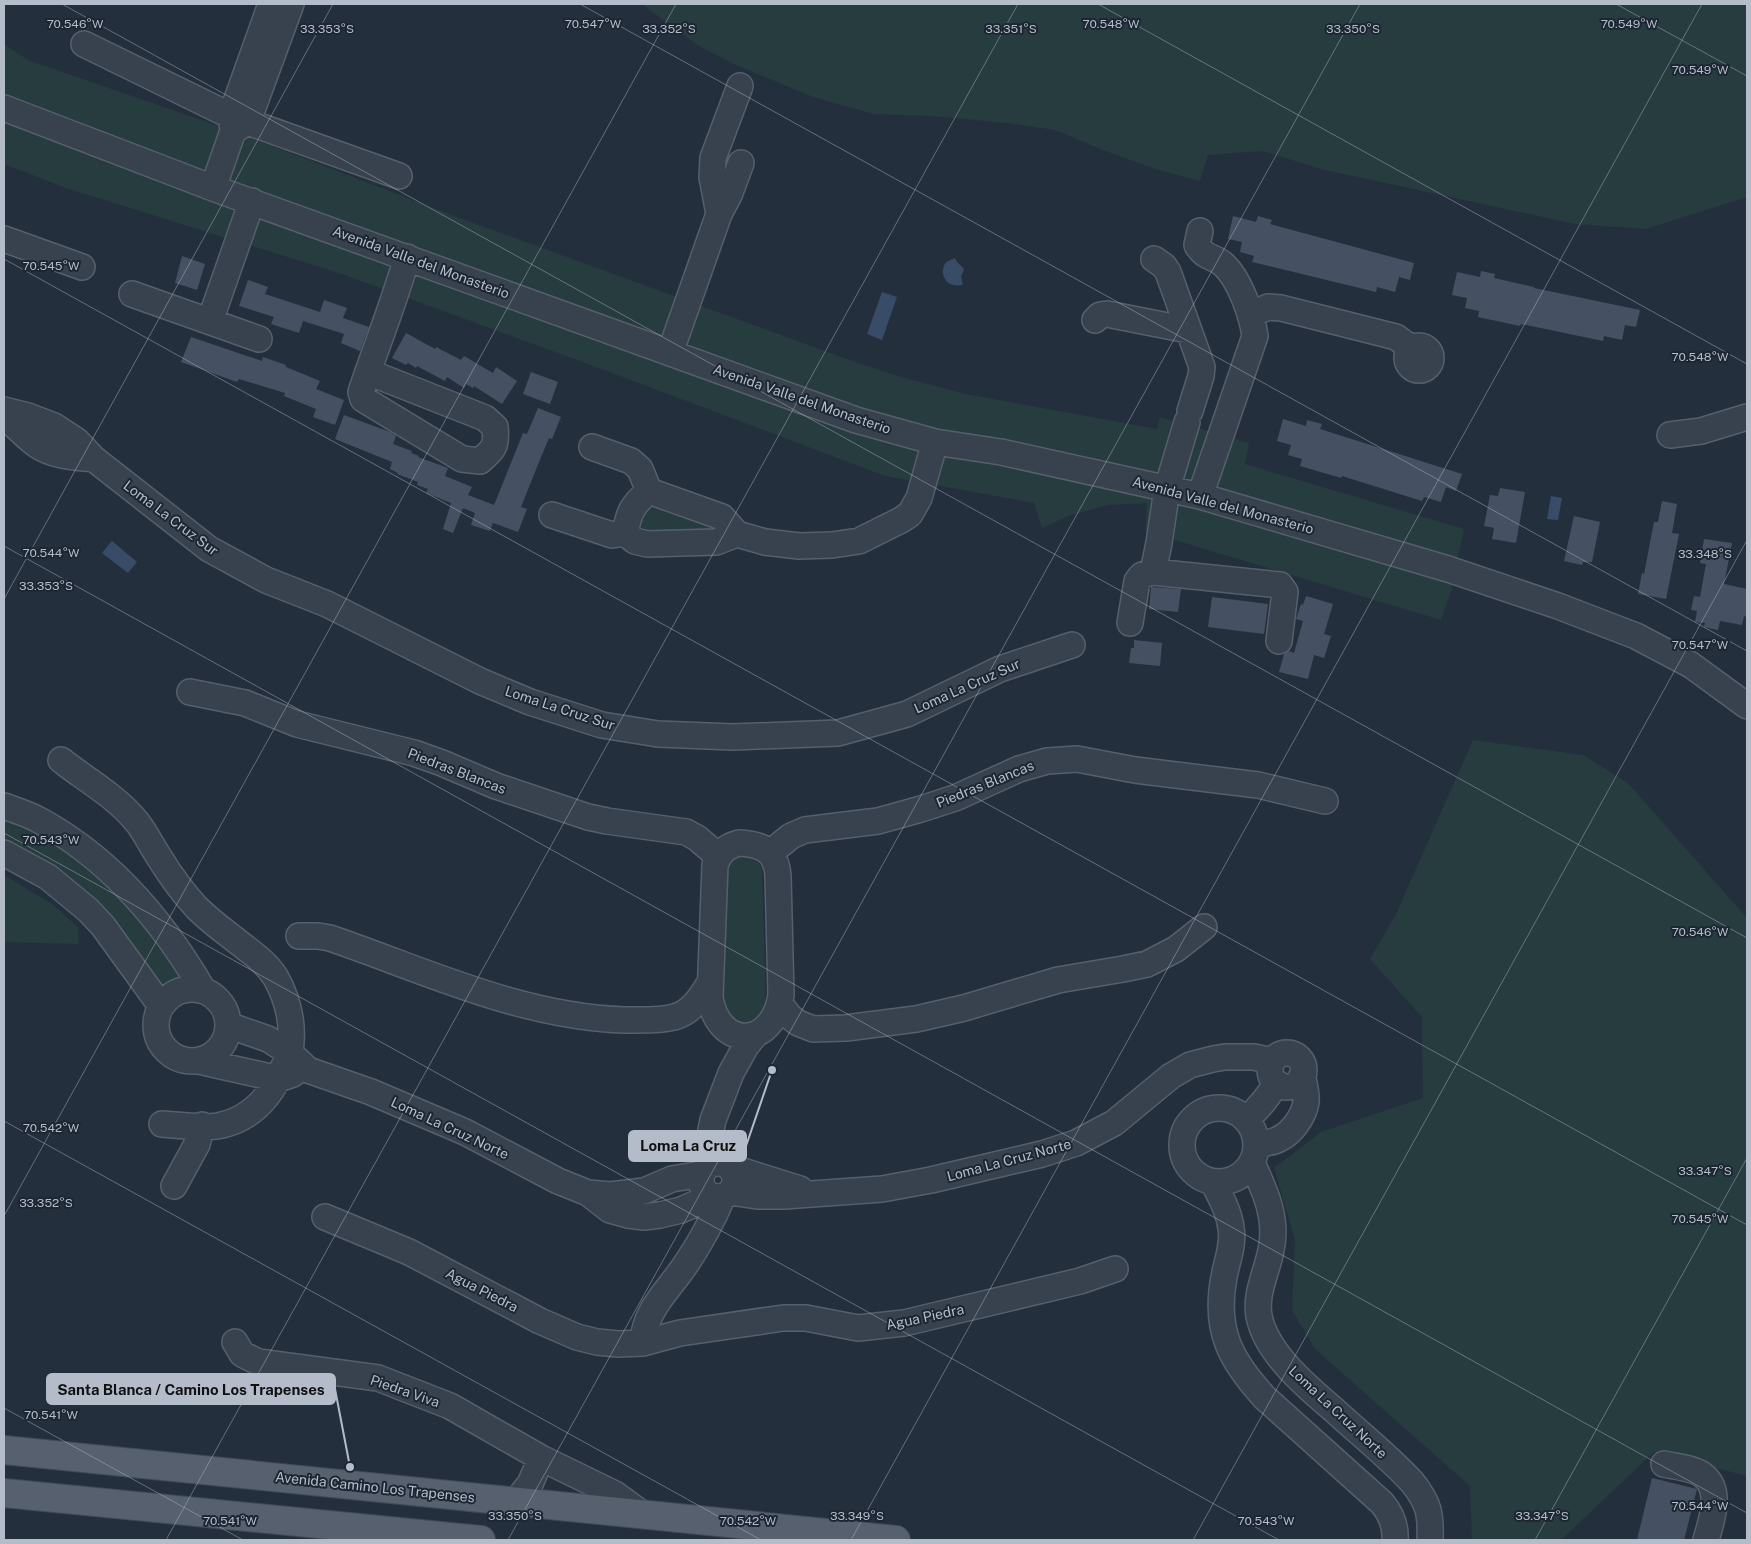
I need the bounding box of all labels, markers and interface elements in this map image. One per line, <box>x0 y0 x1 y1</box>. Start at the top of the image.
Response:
text: 70.546°W <box>47 17 104 31</box>
text: 70.547°W <box>565 17 622 31</box>
text: 70.548°W <box>1082 17 1140 31</box>
text: 70.549°W <box>1601 17 1658 31</box>
text: 33.353°S <box>300 22 354 36</box>
text: 33.352°S <box>642 22 696 36</box>
text: 33.351°S <box>985 22 1037 36</box>
text: 33.350°S <box>1326 22 1380 36</box>
text: 70.549°W <box>1672 63 1729 77</box>
street label: Avenida Valle del Monasterio <box>330 222 512 302</box>
text: 70.545°W <box>23 259 80 273</box>
text: 70.548°W <box>1671 350 1729 364</box>
street label: Avenida Valle del Monasterio <box>711 361 893 437</box>
street label: Avenida Valle del Monasterio <box>1131 473 1315 537</box>
street label: Loma La Cruz Sur <box>121 477 221 559</box>
text: 70.544°W <box>23 546 80 560</box>
text: 33.348°S <box>1678 547 1732 561</box>
text: 33.353°S <box>19 579 73 593</box>
text: 70.547°W <box>1672 638 1729 652</box>
street label: Loma La Cruz Sur <box>911 655 1023 717</box>
street label: Loma La Cruz Sur <box>503 683 617 733</box>
street label: Piedras Blancas <box>406 745 508 797</box>
street label: Piedras Blancas <box>934 757 1036 811</box>
text: 70.543°W <box>23 833 80 847</box>
text: 70.546°W <box>1672 925 1729 939</box>
street label: Loma La Cruz Norte <box>389 1094 512 1162</box>
text: 70.542°W <box>23 1121 80 1135</box>
callout: Loma La Cruz <box>629 1131 746 1161</box>
street label: Loma La Cruz Norte <box>945 1136 1073 1184</box>
text: Loma La Cruz <box>640 1137 736 1154</box>
text: 33.347°S <box>1678 1164 1732 1178</box>
text: 33.352°S <box>19 1196 73 1210</box>
text: 70.545°W <box>1672 1212 1729 1226</box>
street label: Agua Piedra <box>443 1265 521 1315</box>
street label: Agua Piedra <box>885 1301 965 1333</box>
street label: Loma La Cruz Norte <box>1286 1362 1390 1462</box>
street label: Piedra Viva <box>368 1372 442 1410</box>
callout: Santa Blanca / Camino Los Trapenses <box>47 1374 335 1404</box>
text: Santa Blanca / Camino Los Trapenses <box>57 1381 325 1398</box>
text: 70.541°W <box>24 1408 79 1422</box>
street label: Avenida Camino Los Trapenses <box>274 1469 476 1505</box>
text: 70.544°W <box>1672 1499 1729 1513</box>
text: 33.350°S <box>488 1509 542 1523</box>
text: 33.349°S <box>830 1509 884 1523</box>
text: 33.347°S <box>1515 1509 1569 1523</box>
text: 70.541°W <box>203 1514 258 1528</box>
text: 70.542°W <box>720 1514 777 1528</box>
text: 70.543°W <box>1238 1514 1295 1528</box>

